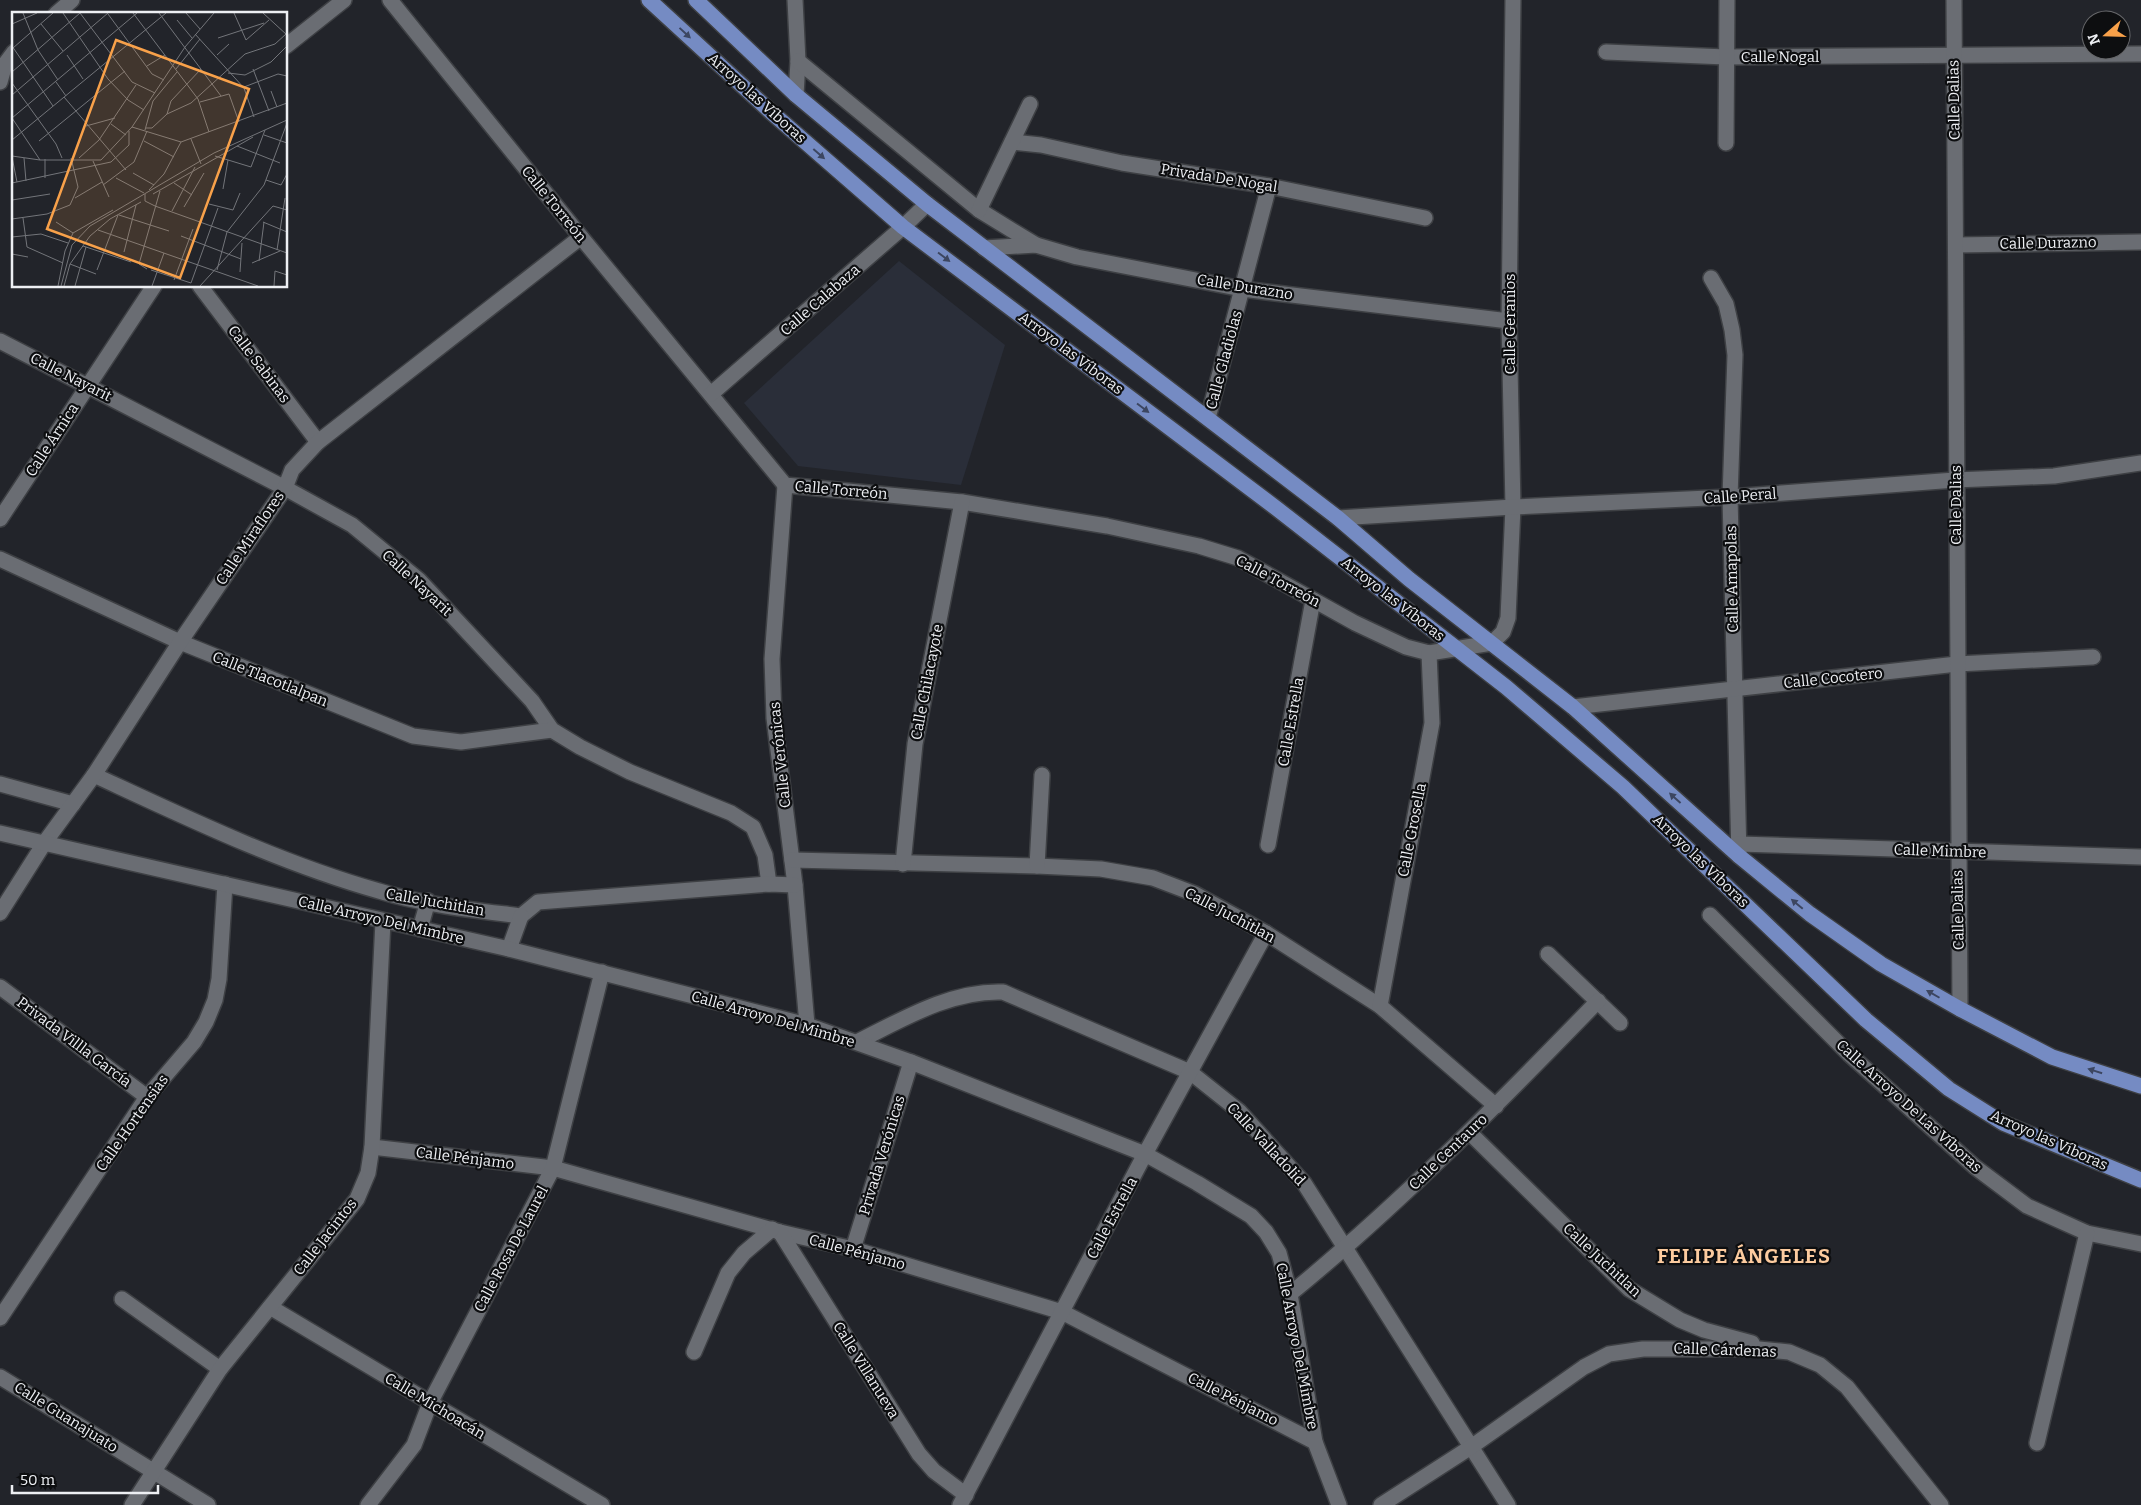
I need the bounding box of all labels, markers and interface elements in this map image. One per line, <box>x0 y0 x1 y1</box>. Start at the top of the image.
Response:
north arrow <box>2081 10 2131 60</box>
inset map <box>12 12 288 288</box>
one-way arrow <box>679 27 691 39</box>
text: N <box>2084 31 2104 47</box>
street label: Calle Nogal <box>1741 48 1819 66</box>
street label: Arroyo las Víboras <box>704 49 810 147</box>
street label: Calle Dalias <box>1944 60 1964 140</box>
one-way arrow <box>812 148 825 159</box>
street label: Privada De Nogal <box>1159 160 1279 196</box>
street label: Calle Torreón <box>518 162 591 246</box>
street label: Calle Durazno <box>1999 233 2097 253</box>
one-way arrow <box>937 252 950 263</box>
street label: Calle Calabaza <box>777 261 863 339</box>
street label: Calle Durazno <box>1196 271 1294 303</box>
street label: Calle Geranios <box>1501 274 1519 374</box>
street label: Arroyo las Víboras <box>1015 308 1127 398</box>
street label: Calle Gladiolas <box>1202 308 1246 412</box>
street label: Calle Sabinas <box>224 322 294 406</box>
street label: Calle Nayarit <box>27 349 115 405</box>
street label: Calle Árnica <box>22 400 82 480</box>
one-way arrow <box>1136 403 1150 413</box>
street label: Calle Dalias <box>1947 465 1965 545</box>
street label: Calle Torreón <box>794 477 889 503</box>
street label: Calle Peral <box>1703 484 1777 508</box>
street label: Calle Miraflores <box>212 488 288 588</box>
street label: Calle Amapolas <box>1722 525 1742 633</box>
street label: Calle Nayarit <box>378 546 456 620</box>
street label: Calle Torreón <box>1233 551 1324 611</box>
street label: Arroyo las Víboras <box>1338 553 1448 645</box>
street label: Calle Chilacayote <box>907 623 947 741</box>
street label: Calle Tlacotlalpan <box>210 648 331 711</box>
street label: Calle Cocotero <box>1782 664 1884 692</box>
street label: Calle Estrella <box>1274 676 1308 768</box>
street label: Calle Verónicas <box>765 701 795 809</box>
street label: Calle Grosella <box>1394 781 1430 879</box>
one-way arrow <box>1668 792 1681 803</box>
street label: Arroyo las Víboras <box>1649 811 1753 911</box>
street label: Calle Mimbre <box>1893 840 1987 862</box>
street label: Calle Dalias <box>1948 870 1968 950</box>
street label: Calle Juchitlan <box>384 884 486 920</box>
street label: Calle Juchitlan <box>1182 884 1279 947</box>
street label: Calle Arroyo Del Mimbre <box>296 892 466 948</box>
one-way arrow <box>1791 898 1804 909</box>
street label: Calle Arroyo Del Mimbre <box>689 987 857 1051</box>
one-way arrow <box>1926 989 1939 998</box>
street label: Privada Villla García <box>13 993 135 1091</box>
street label: Calle Arroyo De Las Víboras <box>1832 1036 1986 1176</box>
one-way arrow <box>2087 1066 2102 1074</box>
street label: Calle Hortensias <box>92 1071 172 1175</box>
street label: Privada Verónicas <box>855 1093 909 1217</box>
street label: Calle Valladolid <box>1223 1099 1309 1189</box>
street label: Arroyo las Víboras <box>1988 1106 2110 1174</box>
street label: Calle Centauro <box>1405 1110 1491 1194</box>
street label: Calle Pénjamo <box>415 1143 515 1173</box>
street label: Calle Estrella <box>1083 1174 1141 1262</box>
street label: Calle Rosa De Laurel <box>470 1183 552 1315</box>
street label: Calle Jacintos <box>289 1195 361 1279</box>
street label: Calle Juchitlan <box>1559 1219 1645 1301</box>
street label: Calle Pénjamo <box>807 1230 907 1274</box>
district label: FELIPE ÁNGELES <box>1657 1243 1831 1268</box>
street label: Calle Arroyo Del Mimbre <box>1272 1261 1322 1431</box>
street label: Calle Villanueva <box>829 1318 903 1422</box>
street label: Calle Cárdenas <box>1673 1339 1777 1361</box>
street label: Calle Michoacán <box>382 1369 489 1443</box>
street label: Calle Pénjamo <box>1185 1369 1281 1429</box>
street label: Calle Guanajuato <box>11 1378 121 1456</box>
scale bar <box>12 1462 159 1494</box>
text: 50 m <box>20 1471 56 1489</box>

